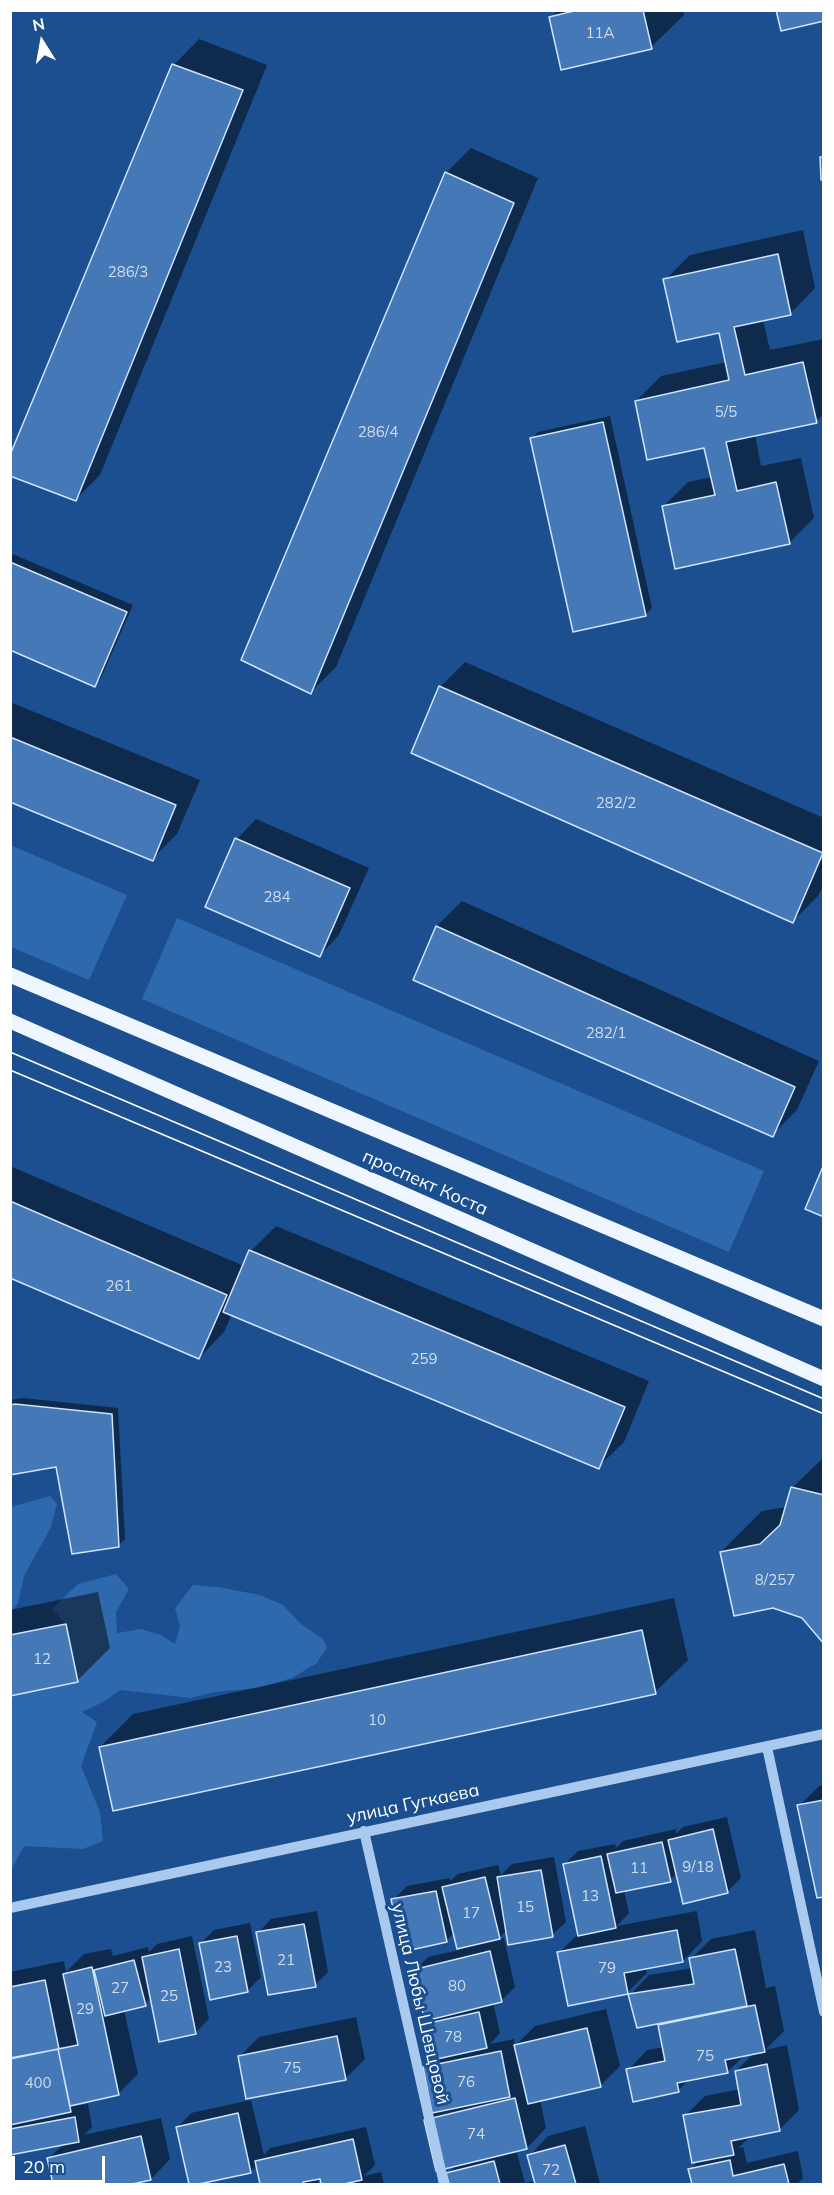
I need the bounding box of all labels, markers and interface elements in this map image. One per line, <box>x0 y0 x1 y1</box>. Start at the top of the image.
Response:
north arrow <box>12 12 72 72</box>
text: N <box>31 13 46 35</box>
house number: 11А <box>585 24 615 42</box>
house number: 286/3 <box>108 263 148 281</box>
house number: 5/5 <box>715 403 737 421</box>
house number: 286/4 <box>358 423 398 441</box>
house number: 282/2 <box>596 794 636 812</box>
house number: 284 <box>264 888 290 906</box>
house number: 282/1 <box>586 1024 626 1042</box>
street label: проспект Коста <box>359 1146 491 1220</box>
house number: 261 <box>106 1277 132 1295</box>
house number: 259 <box>411 1350 437 1368</box>
house number: 8/257 <box>755 1571 795 1589</box>
house number: 12 <box>33 1650 51 1668</box>
house number: 10 <box>368 1711 386 1729</box>
street label: улица Гугкаева <box>345 1779 481 1829</box>
house number: 9/18 <box>682 1858 714 1876</box>
house number: 11 <box>630 1859 648 1877</box>
house number: 13 <box>581 1887 599 1905</box>
house number: 15 <box>516 1898 534 1916</box>
street label: улица Любы Шевцовой <box>386 1901 454 2107</box>
house number: 17 <box>462 1904 480 1922</box>
house number: 21 <box>277 1951 295 1969</box>
house number: 23 <box>214 1958 232 1976</box>
house number: 79 <box>598 1959 616 1977</box>
house number: 80 <box>448 1977 466 1995</box>
house number: 27 <box>111 1979 129 1997</box>
house number: 25 <box>160 1987 178 2005</box>
house number: 29 <box>76 2000 94 2018</box>
house number: 78 <box>444 2028 462 2046</box>
house number: 75 <box>696 2047 714 2065</box>
house number: 75 <box>283 2059 301 2077</box>
house number: 76 <box>457 2073 475 2091</box>
house number: 400 <box>25 2074 51 2092</box>
house number: 74 <box>467 2125 485 2143</box>
scale bar <box>15 2144 108 2182</box>
text: 20 m <box>23 2155 65 2178</box>
house number: 72 <box>542 2161 560 2179</box>

